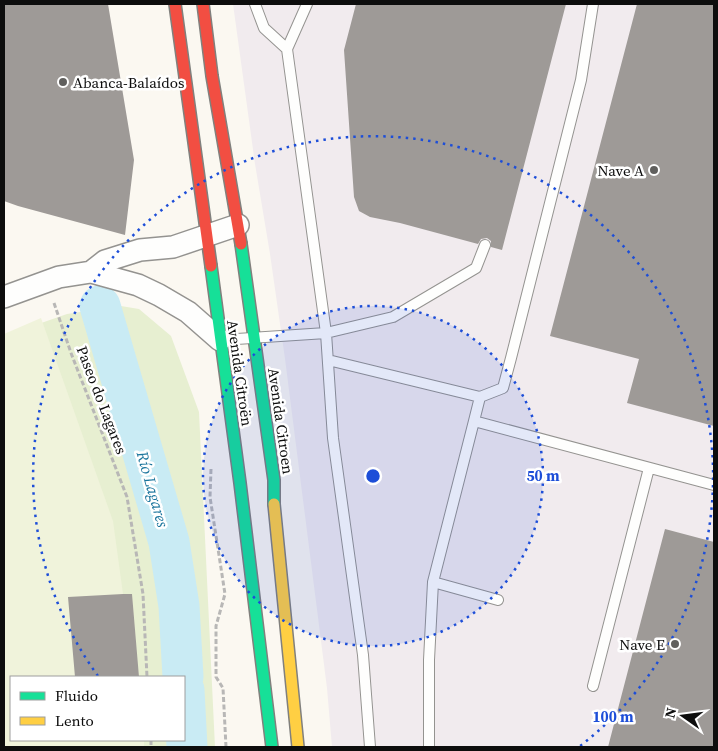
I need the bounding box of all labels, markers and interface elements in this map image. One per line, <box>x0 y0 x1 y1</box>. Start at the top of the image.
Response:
place label: Abanca-Balaídos <box>73 72 185 93</box>
marker: Abanca-Balaídos <box>57 76 69 88</box>
place label: Nave A <box>597 160 644 181</box>
marker: Nave A <box>648 164 660 176</box>
street label: Avenida Citroën <box>222 319 258 427</box>
street label: Paseo do Lagares <box>72 343 132 457</box>
street label: Avenida Citroen <box>263 367 299 475</box>
water label: Río Lagares <box>131 447 174 530</box>
text: 50 m <box>526 465 560 486</box>
centre of rings <box>364 467 382 485</box>
place label: Nave E <box>619 634 665 655</box>
marker: Nave E <box>669 638 681 650</box>
legend <box>10 676 185 741</box>
text: Fluido <box>55 685 98 706</box>
north arrow <box>658 691 708 741</box>
text: N <box>659 705 681 720</box>
text: 100 m <box>592 706 634 727</box>
text: Lento <box>55 710 94 731</box>

